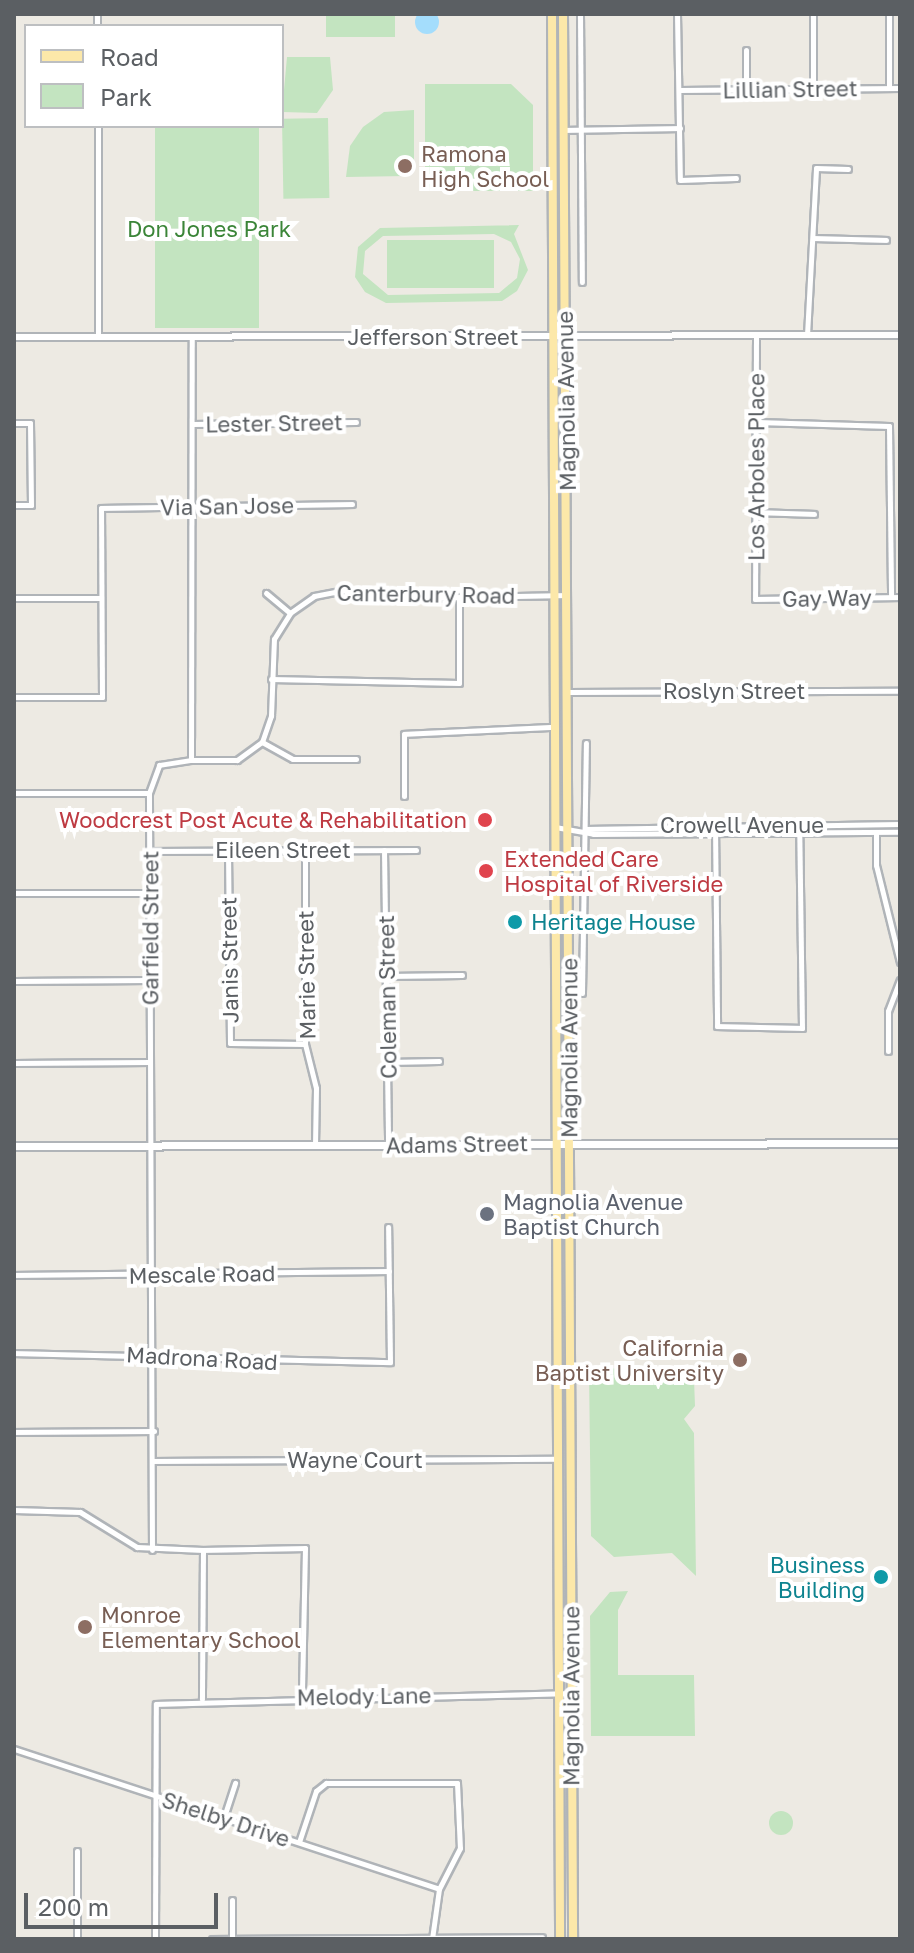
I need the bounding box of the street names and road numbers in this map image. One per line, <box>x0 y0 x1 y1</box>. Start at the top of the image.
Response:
street label: Lillian Street <box>722 75 858 103</box>
street label: Magnolia Avenue <box>551 311 581 491</box>
street label: Jefferson Street <box>347 324 519 350</box>
street label: Los Arboles Place <box>743 373 769 561</box>
street label: Lester Street <box>205 409 343 437</box>
street label: Via San Jose <box>160 492 294 520</box>
street label: Canterbury Road <box>336 579 516 609</box>
street label: Gay Way <box>782 584 872 612</box>
street label: Roslyn Street <box>663 678 805 704</box>
street label: Crowell Avenue <box>660 812 824 838</box>
street label: Eileen Street <box>215 837 351 863</box>
street label: Garfield Street <box>137 851 163 1005</box>
street label: Janis Street <box>215 897 243 1023</box>
street label: Marie Street <box>292 910 320 1040</box>
street label: Coleman Street <box>372 915 402 1079</box>
street label: Magnolia Avenue <box>556 958 582 1138</box>
street label: Adams Street <box>386 1130 528 1158</box>
street label: Mescale Road <box>128 1260 276 1288</box>
street label: Madrona Road <box>126 1341 278 1375</box>
street label: Wayne Court <box>287 1447 423 1473</box>
street label: Magnolia Avenue <box>558 1606 584 1786</box>
street label: Melody Lane <box>297 1682 431 1710</box>
street label: Shelby Drive <box>159 1786 293 1852</box>

